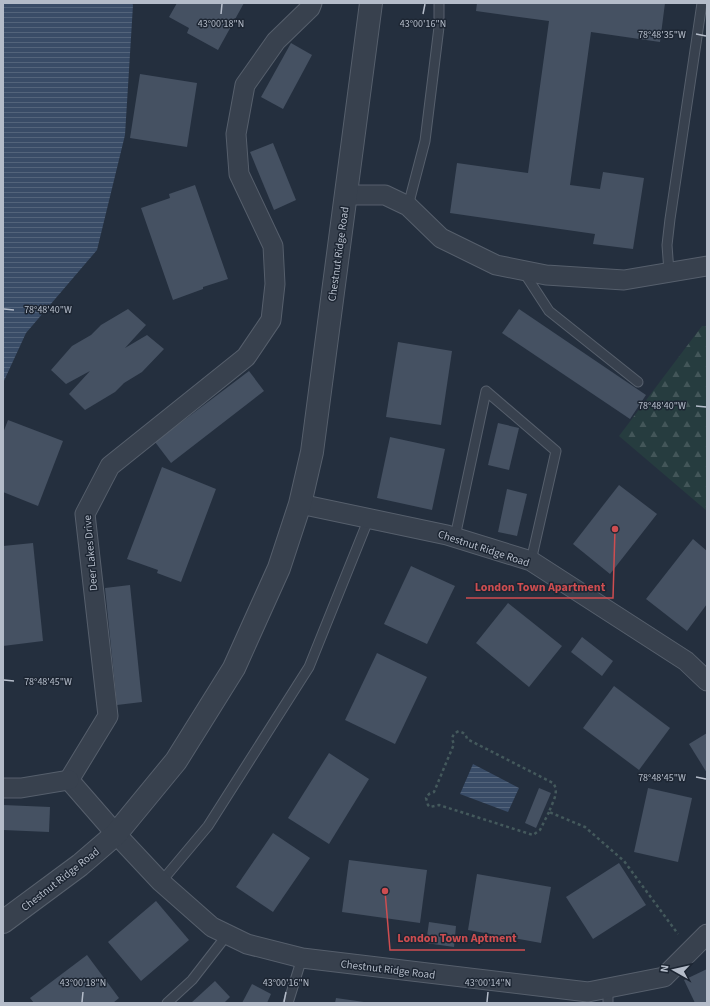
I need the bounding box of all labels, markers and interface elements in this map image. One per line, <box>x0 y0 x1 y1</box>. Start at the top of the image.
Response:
text: 43°00'18"N <box>198 17 244 31</box>
text: 43°00'16"N <box>400 17 446 31</box>
text: 78°48'35"W <box>638 28 686 42</box>
street label: Chestnut Ridge Road <box>324 206 353 302</box>
text: 78°48'40"W <box>24 303 72 317</box>
text: 78°48'40"W <box>638 399 686 413</box>
street label: Deer Lakes Drive <box>80 514 101 591</box>
street label: Chestnut Ridge Road <box>436 527 532 570</box>
callout: London Town Apartment <box>466 574 613 598</box>
text: London Town Apartment <box>475 579 606 596</box>
text: 78°48'45"W <box>24 675 72 689</box>
text: 78°48'45"W <box>638 771 686 785</box>
street label: Chestnut Ridge Road <box>18 844 103 915</box>
callout: London Town Aptment <box>390 926 525 950</box>
text: London Town Aptment <box>397 930 517 947</box>
north arrow <box>654 950 694 990</box>
street label: Chestnut Ridge Road <box>340 956 436 983</box>
text: N <box>657 964 673 973</box>
text: 43°00'18"N <box>60 976 106 990</box>
text: 43°00'16"N <box>263 976 309 990</box>
text: 43°00'14"N <box>465 976 511 990</box>

